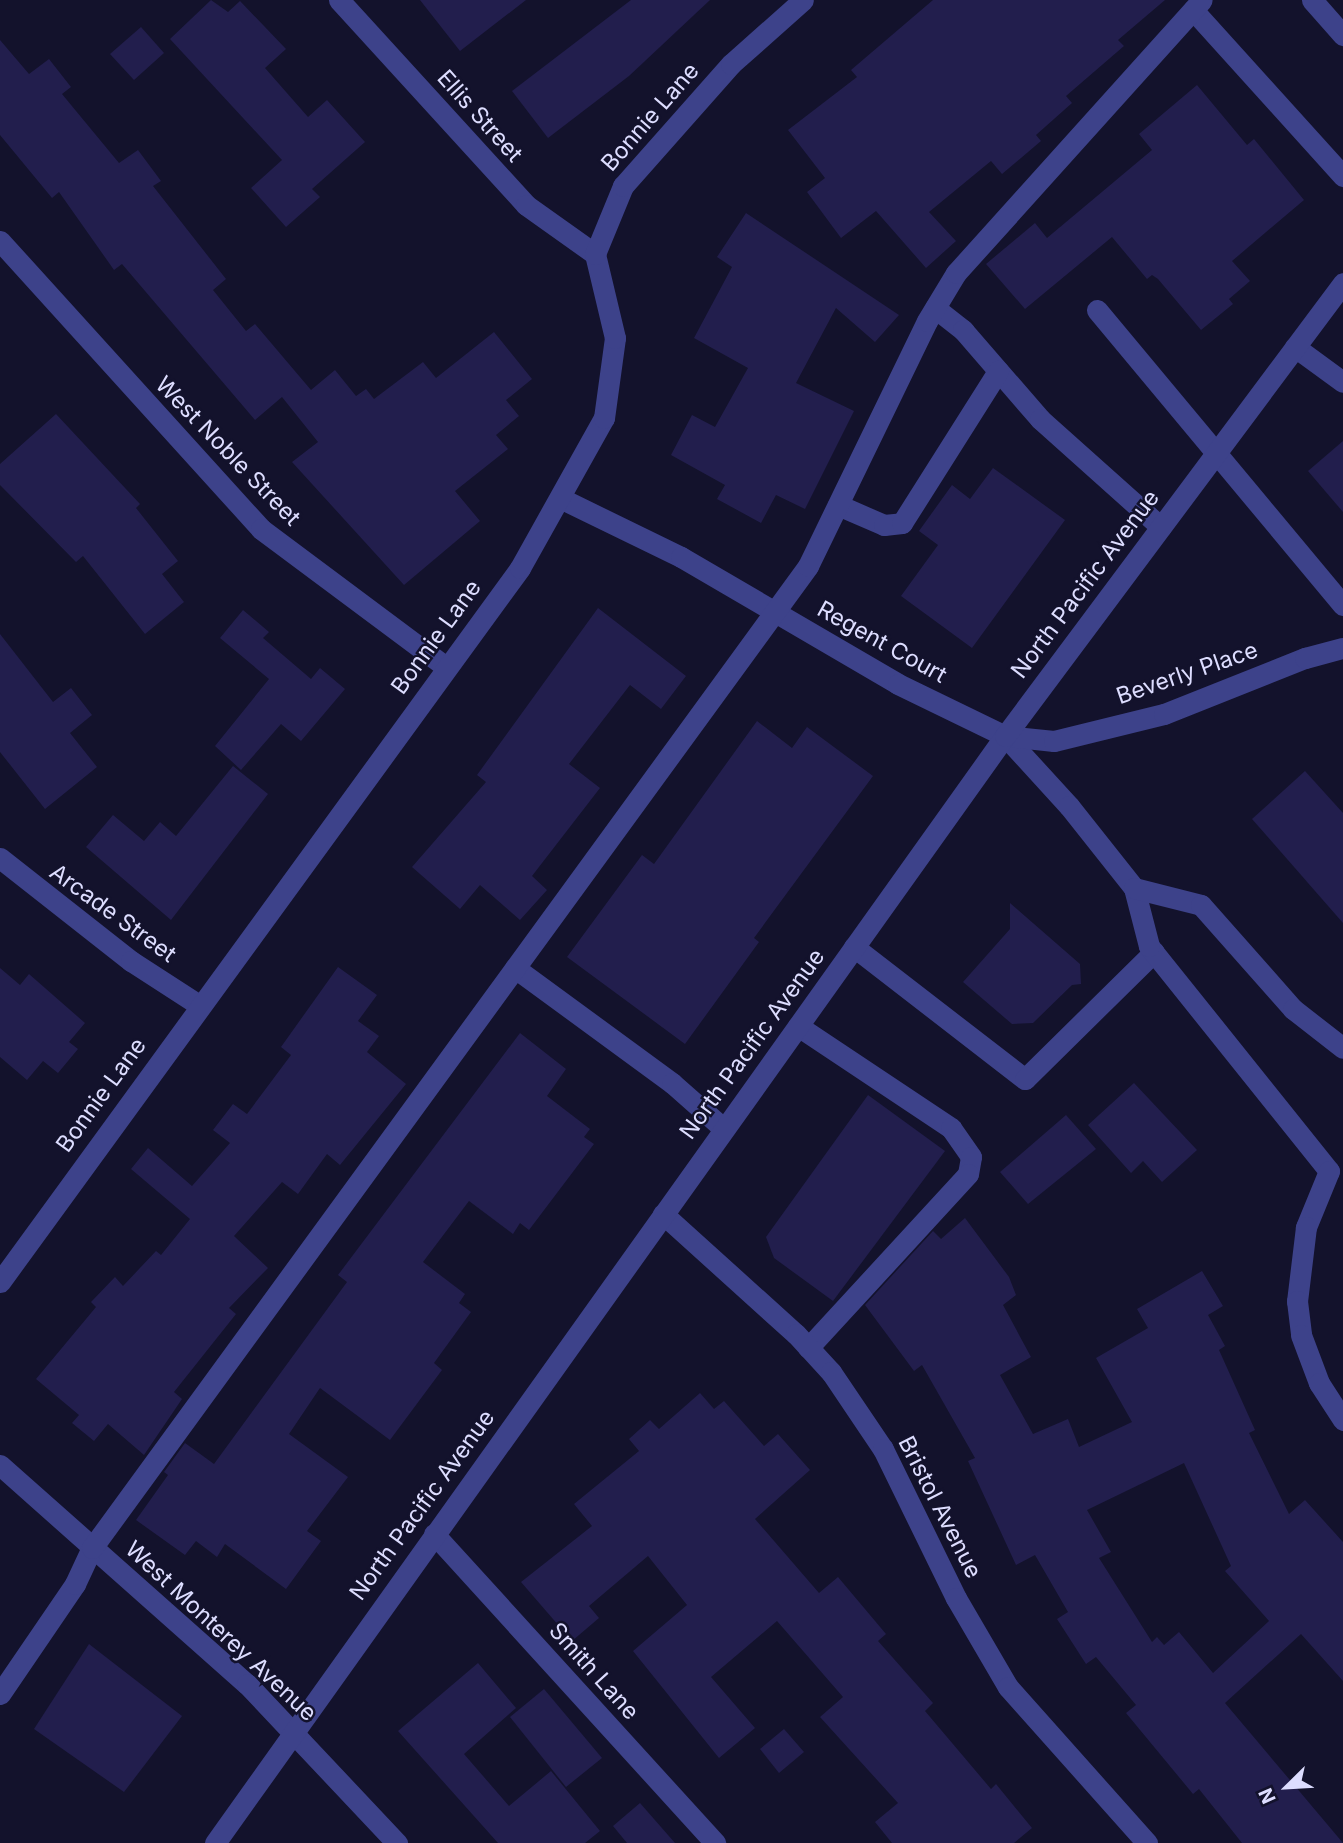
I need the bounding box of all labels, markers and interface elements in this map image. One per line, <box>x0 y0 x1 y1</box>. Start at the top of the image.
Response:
street label: Bonnie Lane <box>596 57 704 177</box>
street label: Ellis Street <box>432 64 528 168</box>
street label: West Noble Street <box>150 371 306 531</box>
street label: North Pacific Avenue <box>1005 484 1165 684</box>
street label: Bonnie Lane <box>385 575 487 699</box>
street label: Regent Court <box>812 595 952 689</box>
street label: Beverly Place <box>1113 636 1261 710</box>
street label: Arcade Street <box>45 858 181 968</box>
street label: North Pacific Avenue <box>674 943 830 1145</box>
street label: Bonnie Lane <box>50 1033 152 1157</box>
street label: North Pacific Avenue <box>344 1404 500 1606</box>
street label: Bristol Avenue <box>892 1431 988 1583</box>
street label: West Monterey Avenue <box>120 1535 322 1727</box>
street label: Smith Lane <box>543 1617 645 1725</box>
north arrow <box>1252 1752 1322 1822</box>
text: N <box>1254 1784 1281 1807</box>

